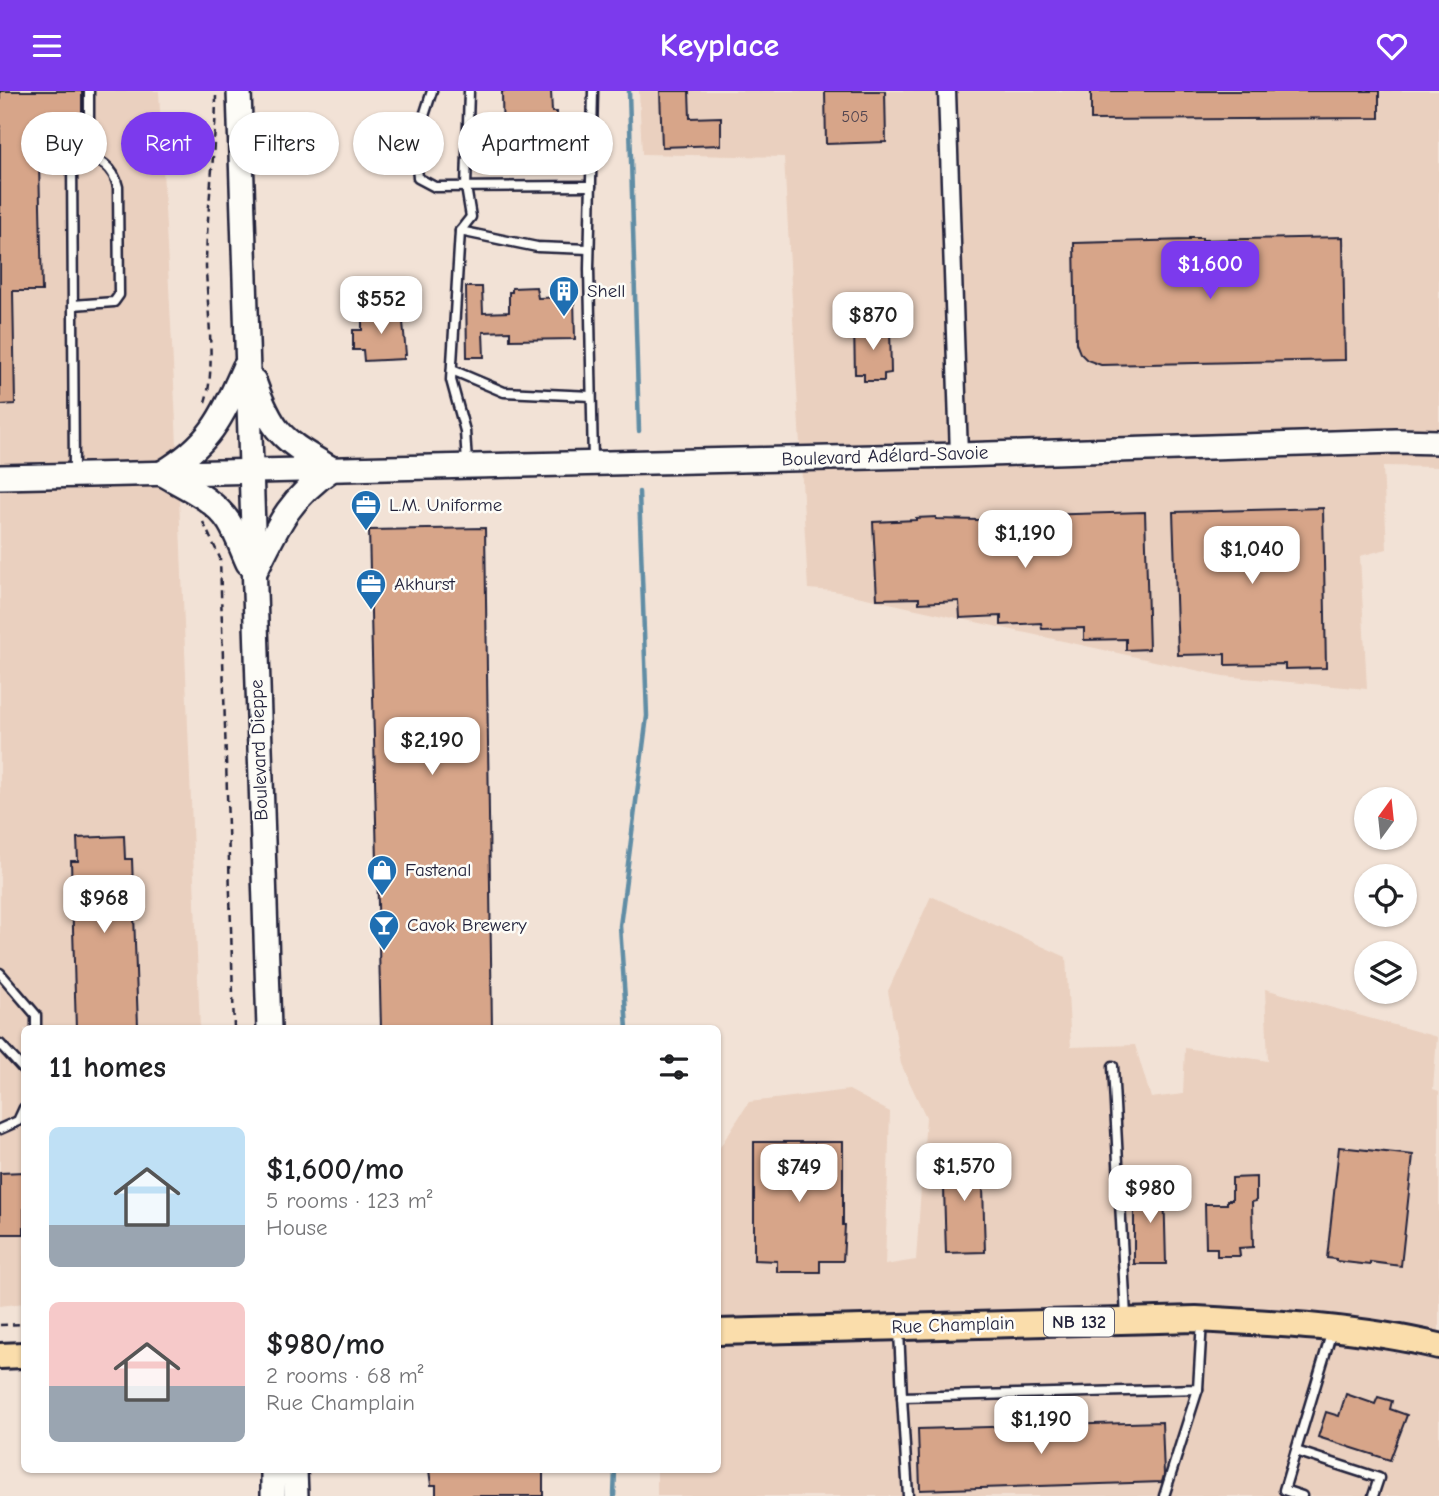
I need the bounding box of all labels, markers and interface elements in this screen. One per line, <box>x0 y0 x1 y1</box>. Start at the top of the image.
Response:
icon: menu <box>28 27 66 65</box>
text: Keyplace <box>660 27 779 64</box>
icon: heart <box>1373 27 1411 65</box>
house number: 505 <box>841 108 869 126</box>
chip: Buy <box>21 112 107 175</box>
chip: Rent <box>121 112 215 175</box>
chip: Filters <box>229 112 339 175</box>
chip: New <box>353 112 444 175</box>
chip: Apartment <box>458 112 613 175</box>
pin: $1,600 <box>1153 241 1267 301</box>
text: $1,600 <box>1177 250 1243 277</box>
building icon: Shell <box>547 274 581 318</box>
pin: $552 <box>340 277 422 336</box>
place label: Shell <box>587 280 626 302</box>
text: $552 <box>356 285 406 312</box>
pin: $870 <box>832 293 914 352</box>
text: $870 <box>848 301 898 328</box>
street label: Boulevard Adélard-Savoie <box>781 441 989 471</box>
office icon: L.M. Uniforme <box>349 488 383 532</box>
place label: L.M. Uniforme <box>389 494 502 516</box>
pin: $1,190 <box>968 511 1082 570</box>
text: $1,190 <box>994 519 1056 546</box>
pin: $1,040 <box>1195 526 1309 586</box>
text: $1,040 <box>1220 535 1284 562</box>
office icon: Akhurst <box>354 567 388 611</box>
place label: Akhurst <box>394 573 456 595</box>
street label: Boulevard Dieppe <box>246 679 272 821</box>
pin: $2,190 <box>375 717 489 777</box>
text: $2,190 <box>400 726 464 753</box>
north arrow <box>1354 787 1418 851</box>
map controls <box>1354 787 1417 1004</box>
shop icon: Fastenal <box>365 853 399 897</box>
place label: Fastenal <box>405 859 471 881</box>
button: locate <box>1354 864 1417 927</box>
pin: $968 <box>63 875 145 935</box>
text: $968 <box>79 884 129 911</box>
bar icon: Cavok Brewery <box>367 908 401 952</box>
place label: Cavok Brewery <box>407 914 527 936</box>
button: layers <box>1354 941 1417 1004</box>
icon: filters <box>655 1048 693 1086</box>
text: 11 homes <box>49 1050 166 1085</box>
pin: $1,570 <box>907 1143 1021 1203</box>
pin: $749 <box>758 1145 840 1204</box>
text: $1,600/mo <box>266 1152 404 1187</box>
text: $1,570 <box>933 1152 996 1179</box>
text: $749 <box>776 1153 822 1180</box>
icon: home <box>105 1155 189 1239</box>
pin: $980 <box>1109 1165 1191 1225</box>
text: $980 <box>1125 1174 1175 1201</box>
text: 5 rooms · 123 m² <box>266 1187 432 1214</box>
text: House <box>266 1214 328 1241</box>
road number: NB 132 <box>1044 1307 1114 1337</box>
street label: Rue Champlain <box>891 1312 1015 1338</box>
text: $980/mo <box>266 1327 385 1362</box>
icon: home <box>105 1330 189 1414</box>
text: 2 rooms · 68 m² <box>266 1362 424 1389</box>
text: Rue Champlain <box>266 1389 415 1416</box>
pin: $1,190 <box>984 1397 1098 1456</box>
text: $1,190 <box>1010 1405 1072 1432</box>

